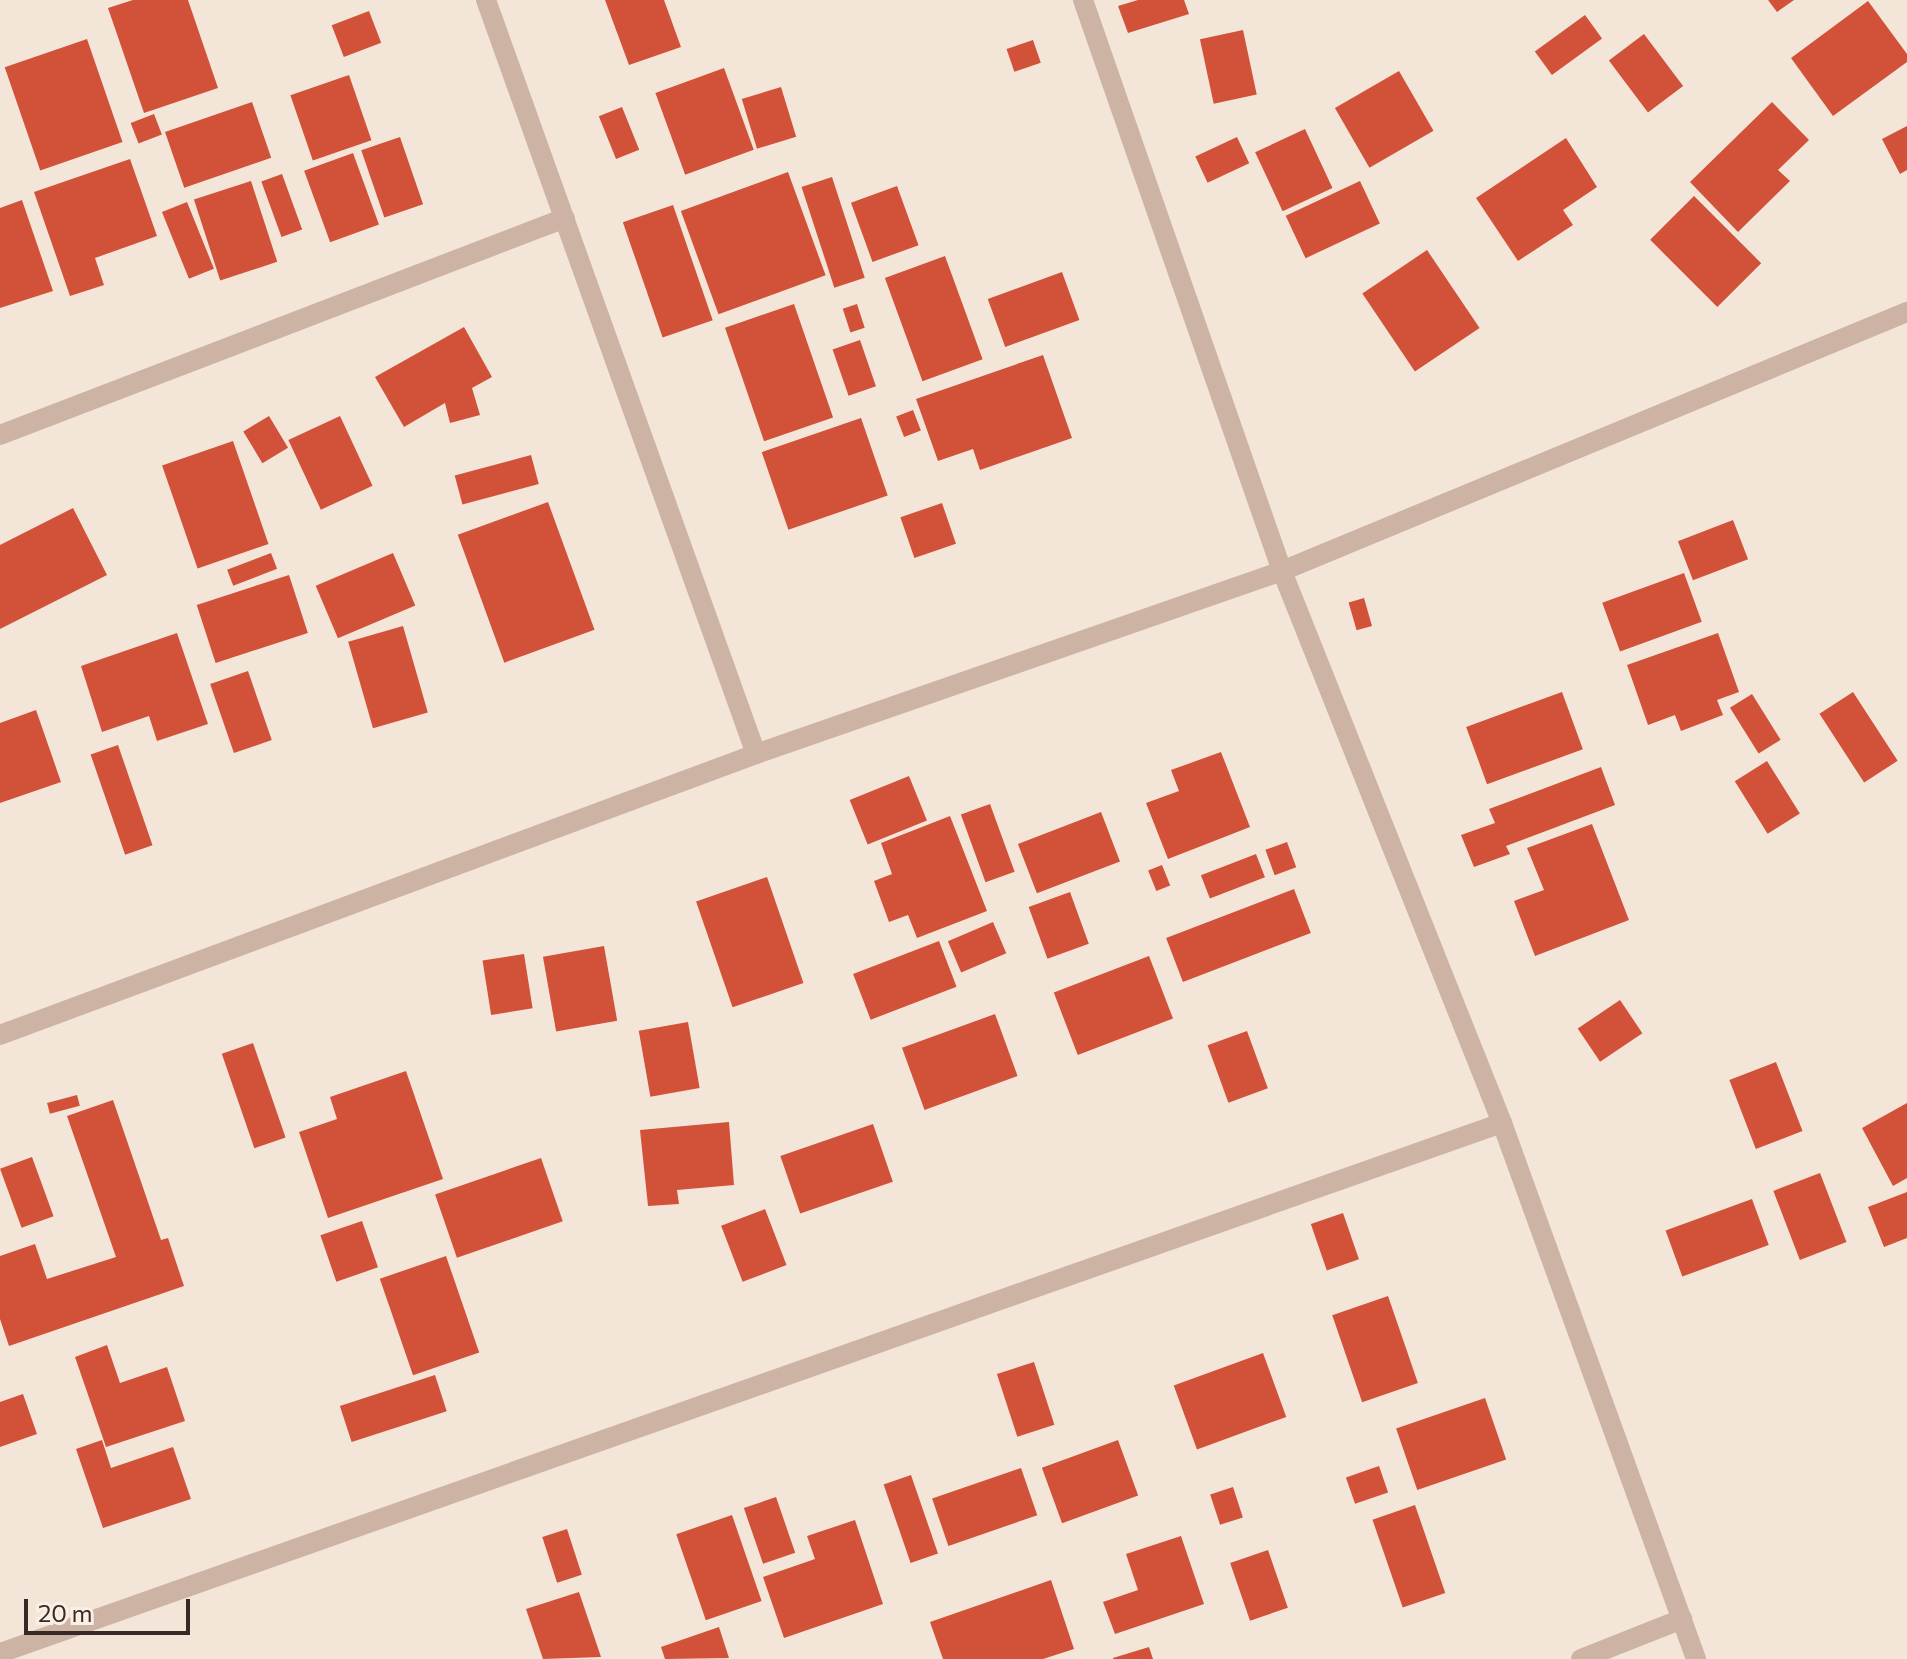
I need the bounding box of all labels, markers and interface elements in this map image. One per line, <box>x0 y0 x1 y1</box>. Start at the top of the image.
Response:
scale bar <box>28 1583 194 1633</box>
text: 20 m <box>38 1598 92 1627</box>

